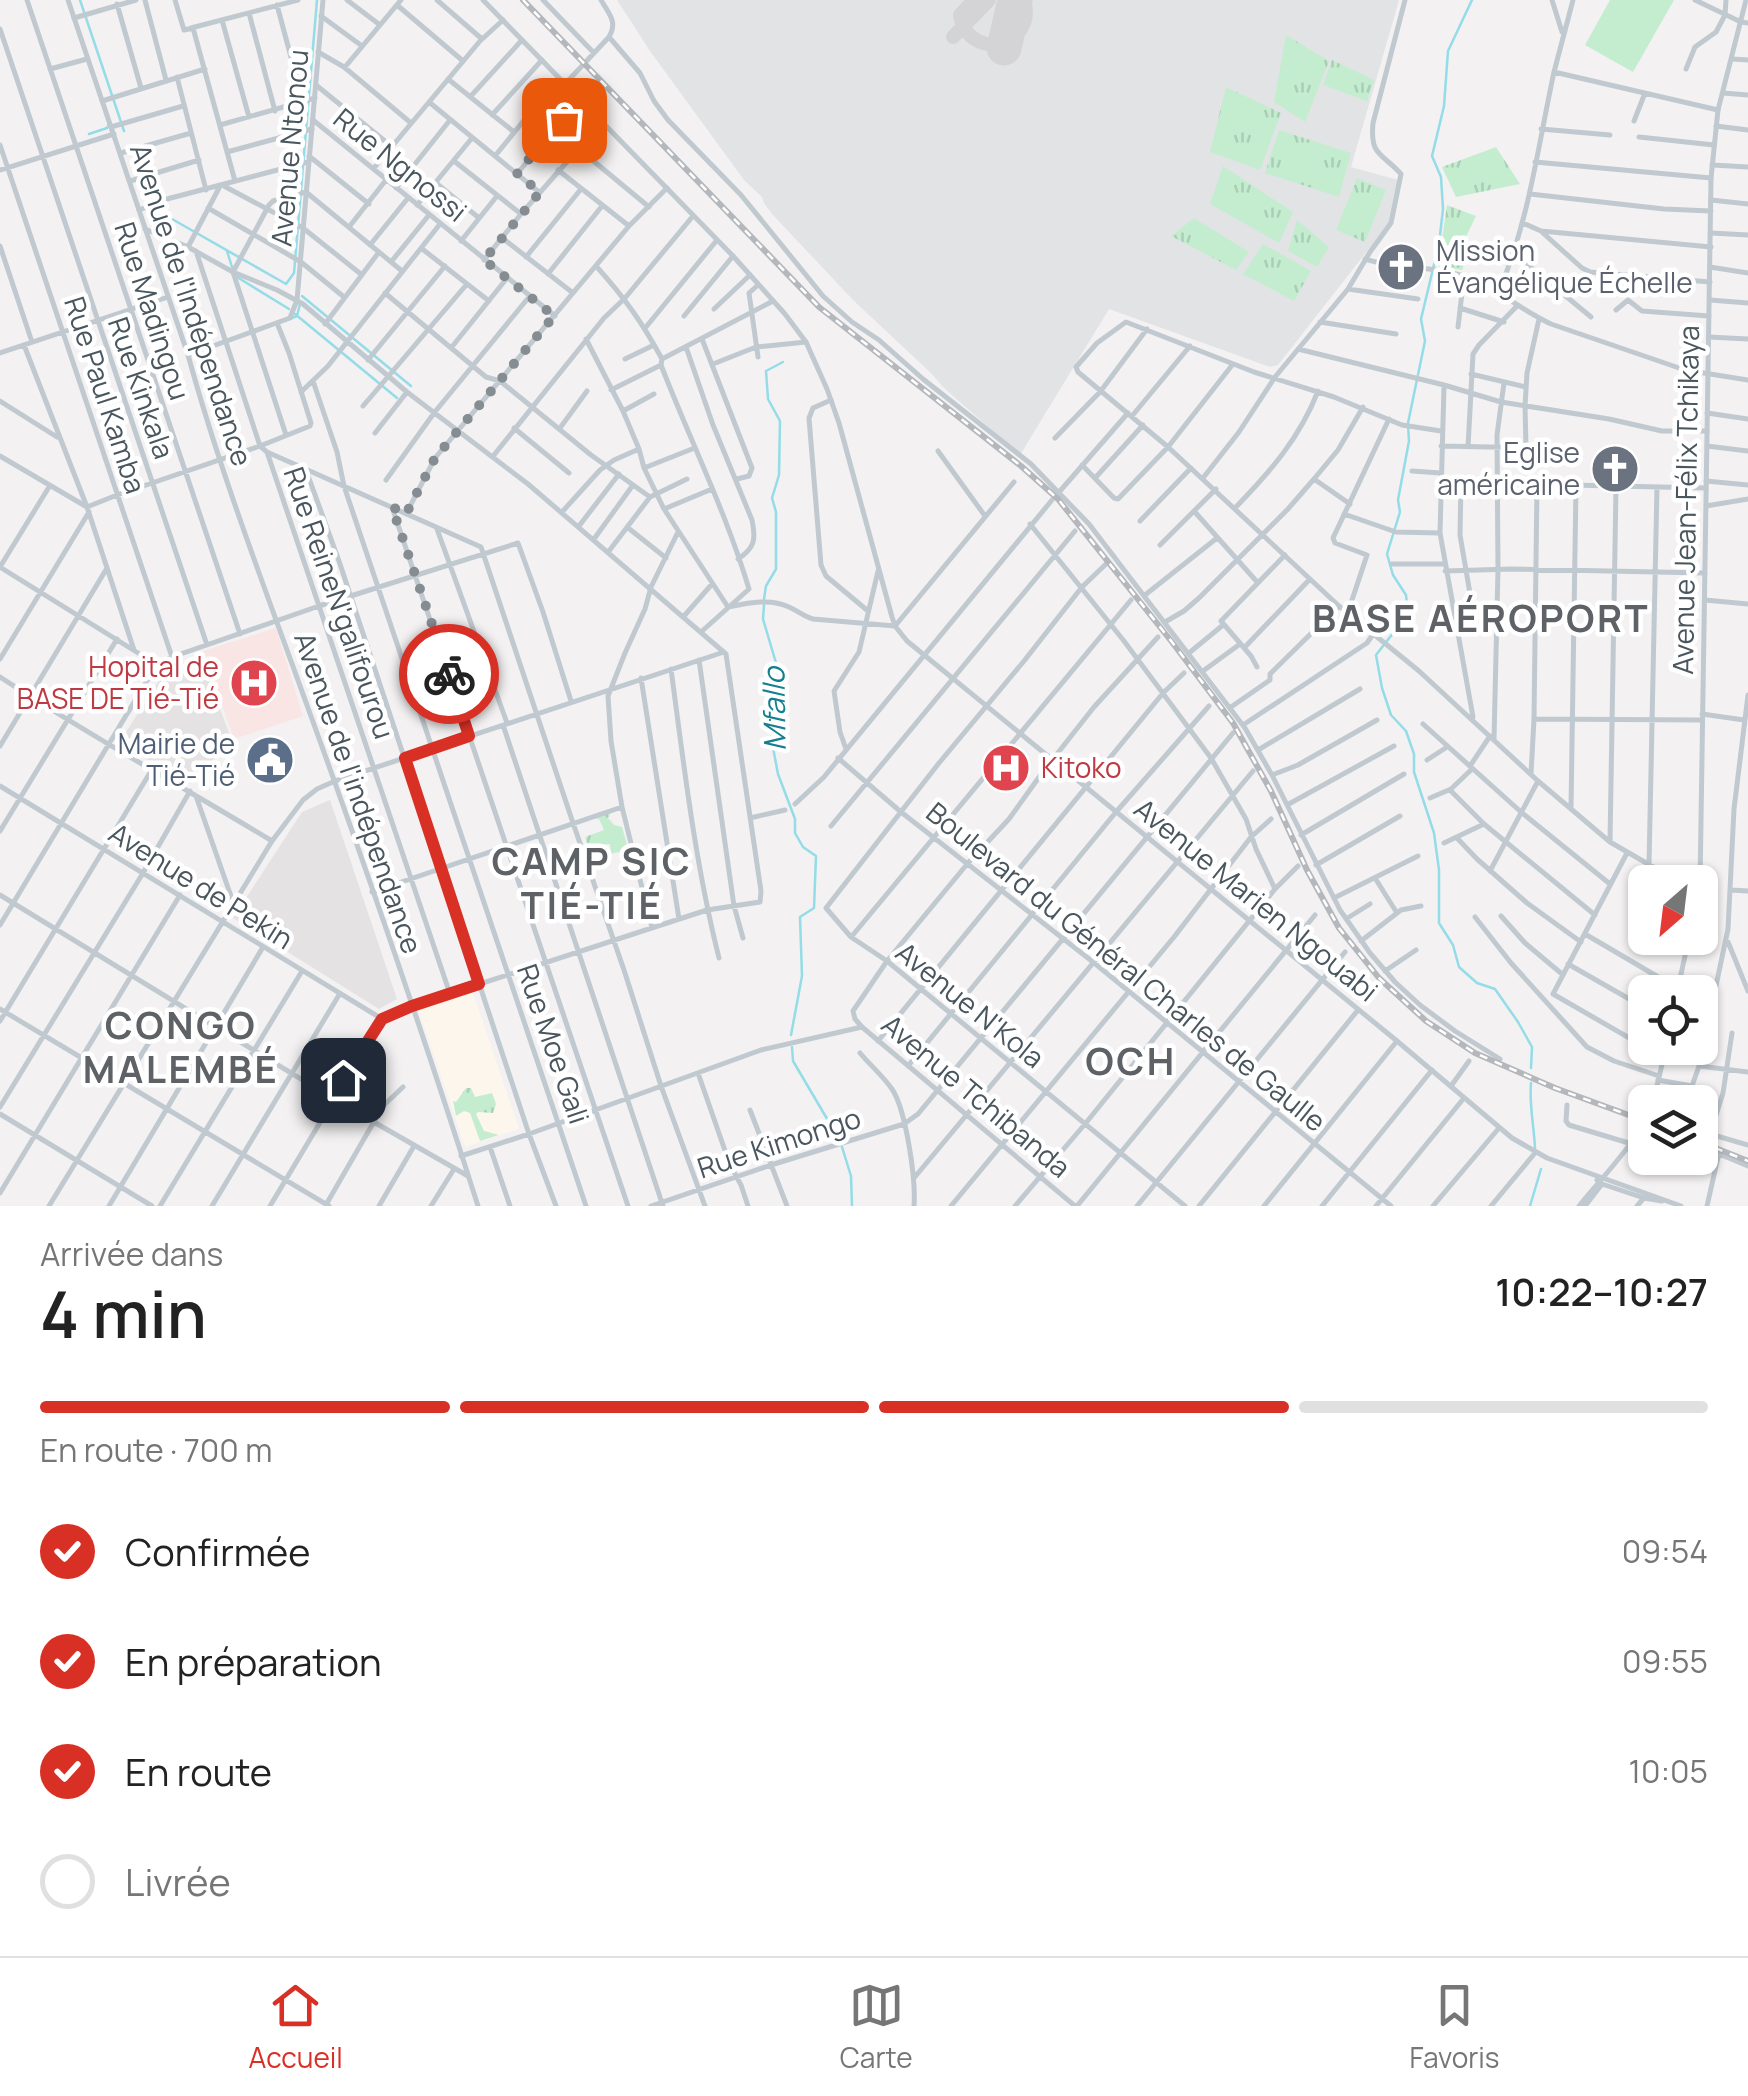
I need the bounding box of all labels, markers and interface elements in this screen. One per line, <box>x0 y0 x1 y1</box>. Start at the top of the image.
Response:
street label: Avenue Ntonou <box>261 48 317 248</box>
pin <box>522 78 607 163</box>
icon: bag <box>537 93 592 148</box>
street label: Rue Ngnossi <box>326 99 475 230</box>
street label: Avenue de l'Indépendance <box>122 139 262 471</box>
street label: Rue Madingou <box>106 217 200 404</box>
place label: Mission Évangélique Échelle <box>1436 231 1693 301</box>
church icon: Mission Évangélique Échelle <box>1375 241 1427 293</box>
street label: Rue Paul Kamba <box>56 291 156 498</box>
street label: Rue Kinkala <box>100 312 184 464</box>
street label: Avenue Jean-Félix Tchikaya <box>1663 325 1707 675</box>
place label: Eglise américaine <box>1437 433 1580 503</box>
church icon: Eglise américaine <box>1589 443 1641 495</box>
street label: Rue ReineN'galifourou <box>276 462 404 744</box>
district label: BASE AÉROPORT <box>1312 591 1650 643</box>
courier <box>399 624 499 724</box>
street label: Avenue de l'indépendance <box>286 627 432 958</box>
place label: Hopital de BASE DE Tié-Tié <box>17 647 219 717</box>
icon: bike <box>422 647 477 702</box>
hospital icon: Hopital de BASE DE Tié-Tié <box>228 657 280 709</box>
water label: Mfallo <box>752 665 795 751</box>
place label: Mairie de Tié-Tié <box>118 724 235 794</box>
public building icon: Mairie de Tié-Tié <box>244 734 296 786</box>
hospital icon: Kitoko <box>980 742 1032 794</box>
place label: Kitoko <box>1041 748 1122 786</box>
street label: Avenue Marien Ngouabi <box>1127 789 1386 1009</box>
street label: Boulevard du Général Charles de Gaulle <box>919 793 1334 1140</box>
street label: Avenue de Pekin <box>102 813 301 957</box>
district label: CAMP SIC TIÉ-TIÉ <box>492 834 692 930</box>
north arrow <box>1628 865 1718 955</box>
map controls <box>1628 865 1718 1175</box>
street label: Avenue N'Kola <box>888 933 1053 1076</box>
street label: Rue Moe Gali <box>509 959 599 1129</box>
button: locate <box>1628 975 1718 1065</box>
district label: CONGO MALEMBÉ <box>83 998 279 1094</box>
street label: Avenue Tchibanda <box>874 1005 1079 1185</box>
district label: OCH <box>1085 1034 1177 1086</box>
pin <box>301 1038 386 1123</box>
icon: home <box>316 1053 371 1108</box>
button: layers <box>1628 1085 1718 1175</box>
street label: Rue Kimongo <box>692 1098 865 1186</box>
text: Arrivée dans <box>40 1232 223 1276</box>
text: 10:22–10:27 <box>1495 1265 1708 1317</box>
text: 4 min <box>40 1269 207 1358</box>
text: En route · 700 m <box>40 1428 272 1472</box>
icon: check <box>40 1524 95 1579</box>
text: Confirmée <box>125 1525 311 1577</box>
text: 09:54 <box>1622 1529 1708 1573</box>
icon: check <box>40 1634 95 1689</box>
text: En préparation <box>125 1635 381 1687</box>
text: 09:55 <box>1622 1639 1708 1683</box>
icon: check <box>40 1744 95 1799</box>
text: En route <box>125 1745 272 1797</box>
text: 10:05 <box>1628 1749 1708 1793</box>
text: Livrée <box>125 1855 231 1907</box>
tab: Accueil <box>248 1978 343 2076</box>
tab: Carte <box>840 1978 913 2076</box>
tab: Favoris <box>1409 1978 1500 2076</box>

